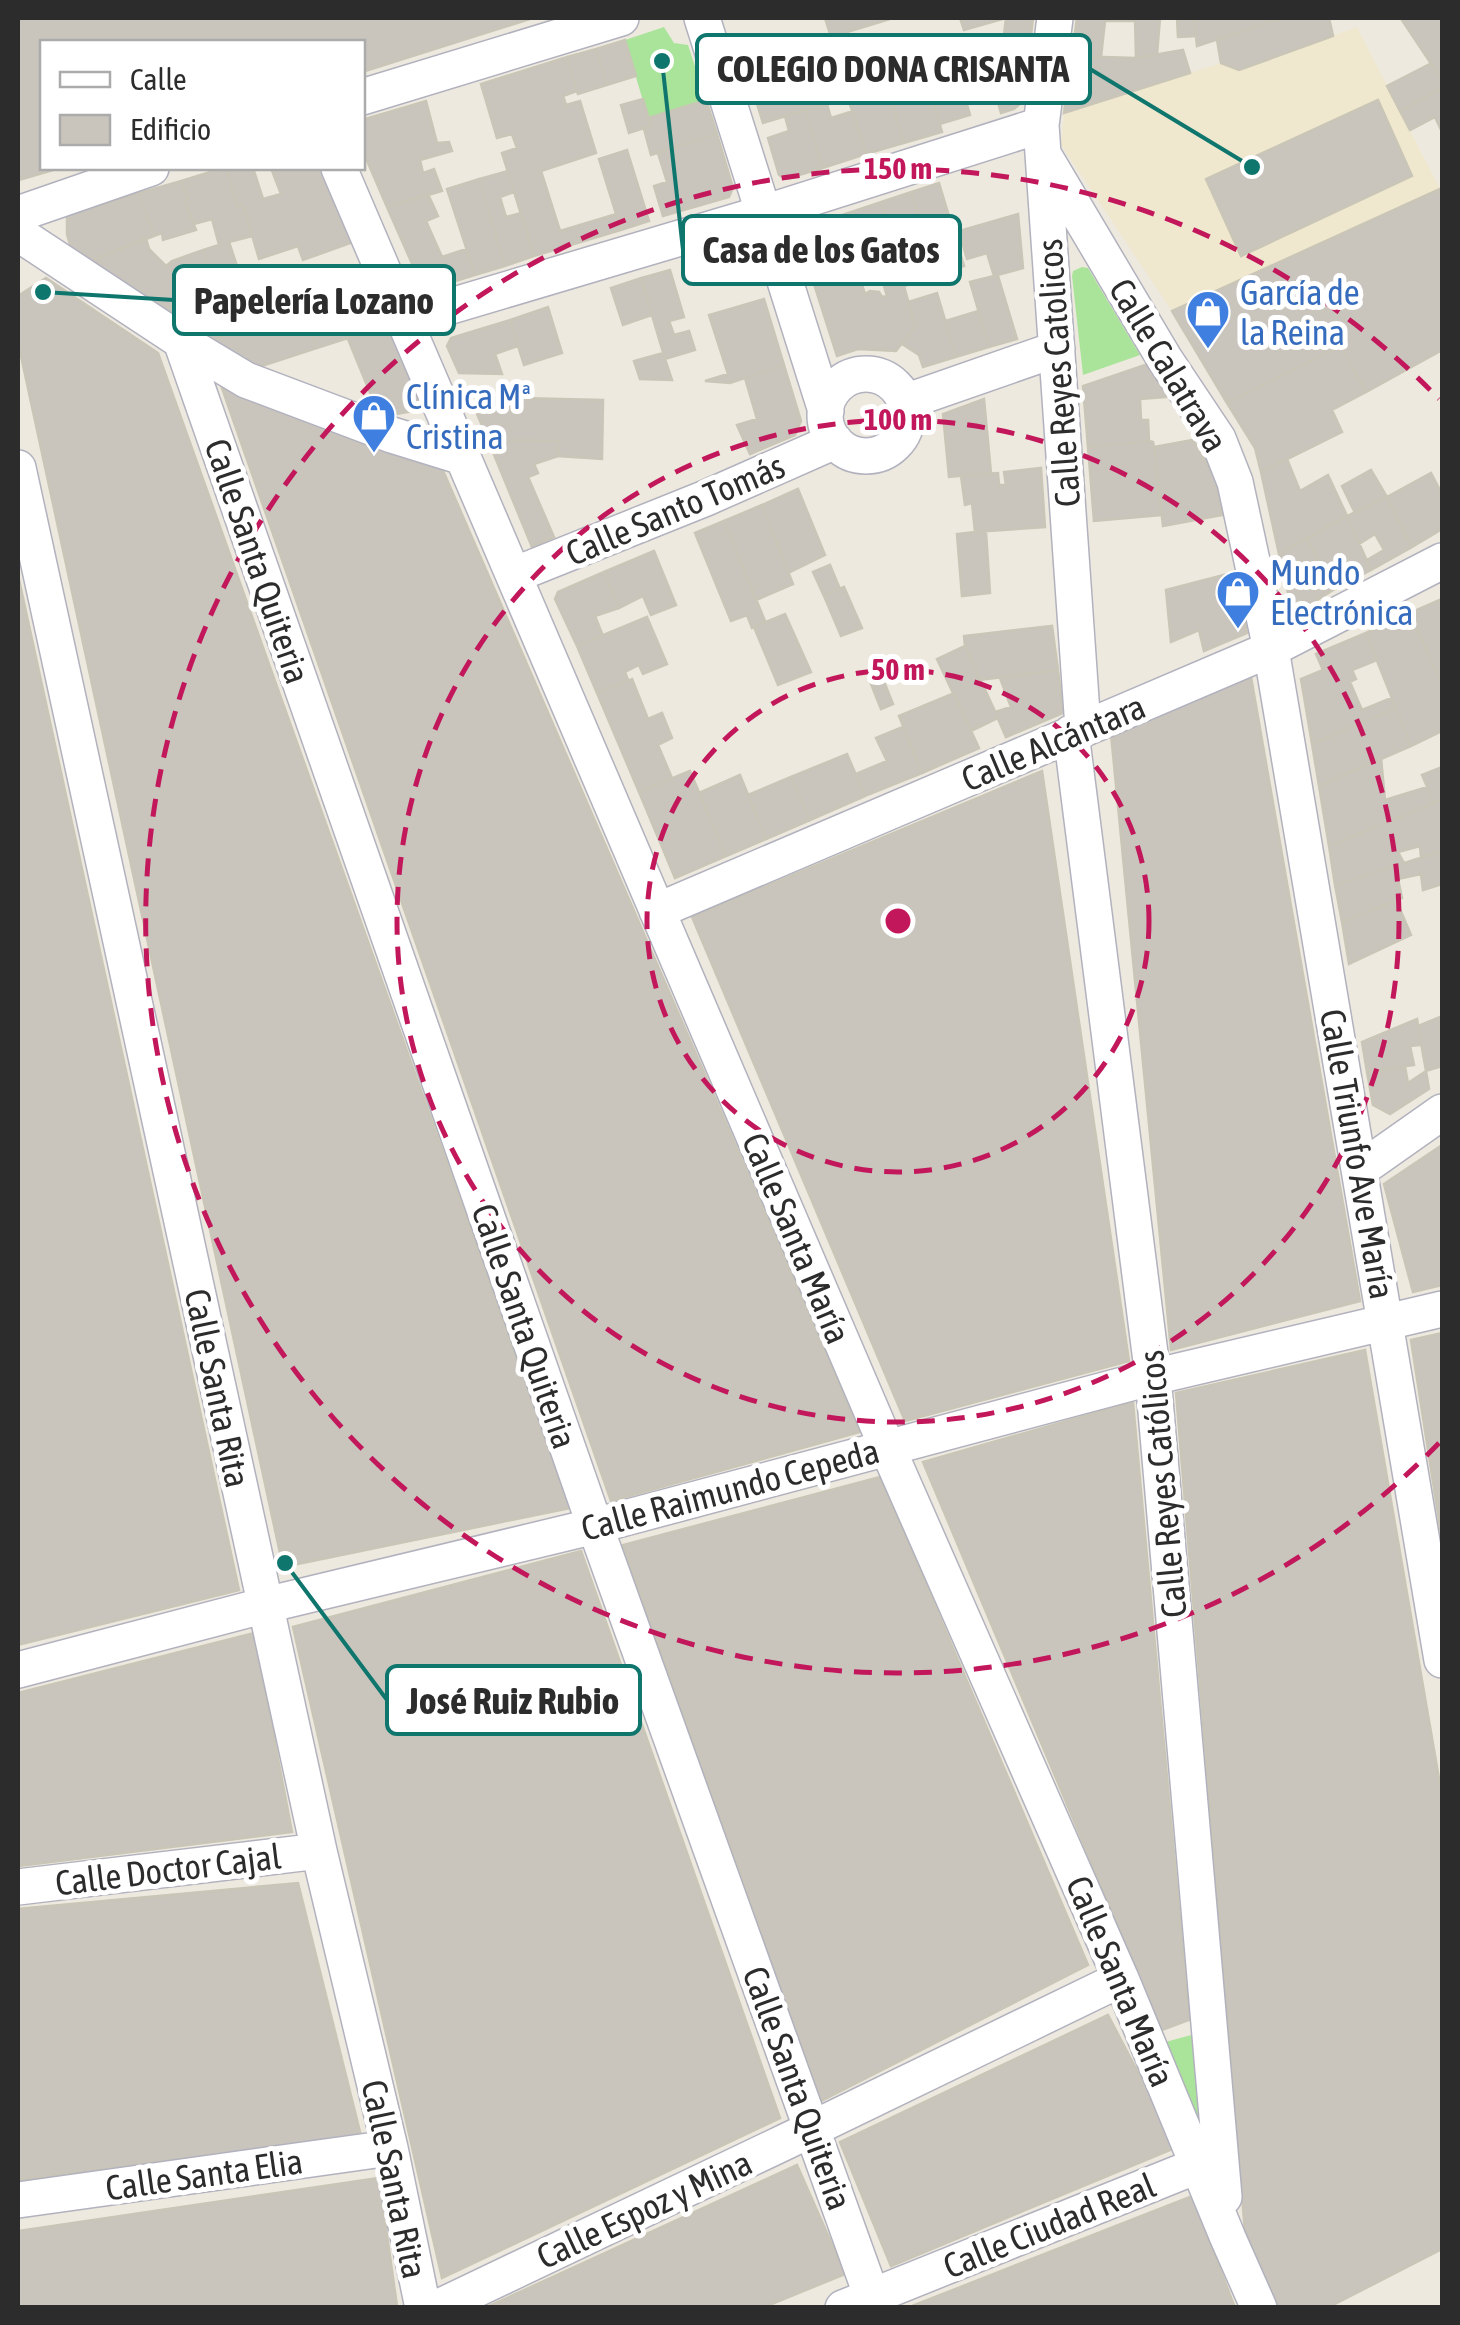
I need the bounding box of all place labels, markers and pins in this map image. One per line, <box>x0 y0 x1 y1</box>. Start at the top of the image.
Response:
callout: COLEGIO DONA CRISANTA <box>697 35 1090 103</box>
callout: Casa de los Gatos <box>683 216 960 284</box>
callout: Papelería Lozano <box>174 266 454 334</box>
place label: García de la Reina <box>1240 272 1360 352</box>
shop icon: García de la Reina <box>1185 289 1231 350</box>
place label: Clínica Mª Cristina <box>406 376 531 456</box>
shop icon: Clínica Mª Cristina <box>351 393 397 454</box>
place label: Mundo Electrónica <box>1270 552 1414 632</box>
shop icon: Mundo Electrónica <box>1215 569 1261 630</box>
centre of rings <box>880 903 916 939</box>
callout: José Ruiz Rubio <box>387 1666 640 1734</box>

